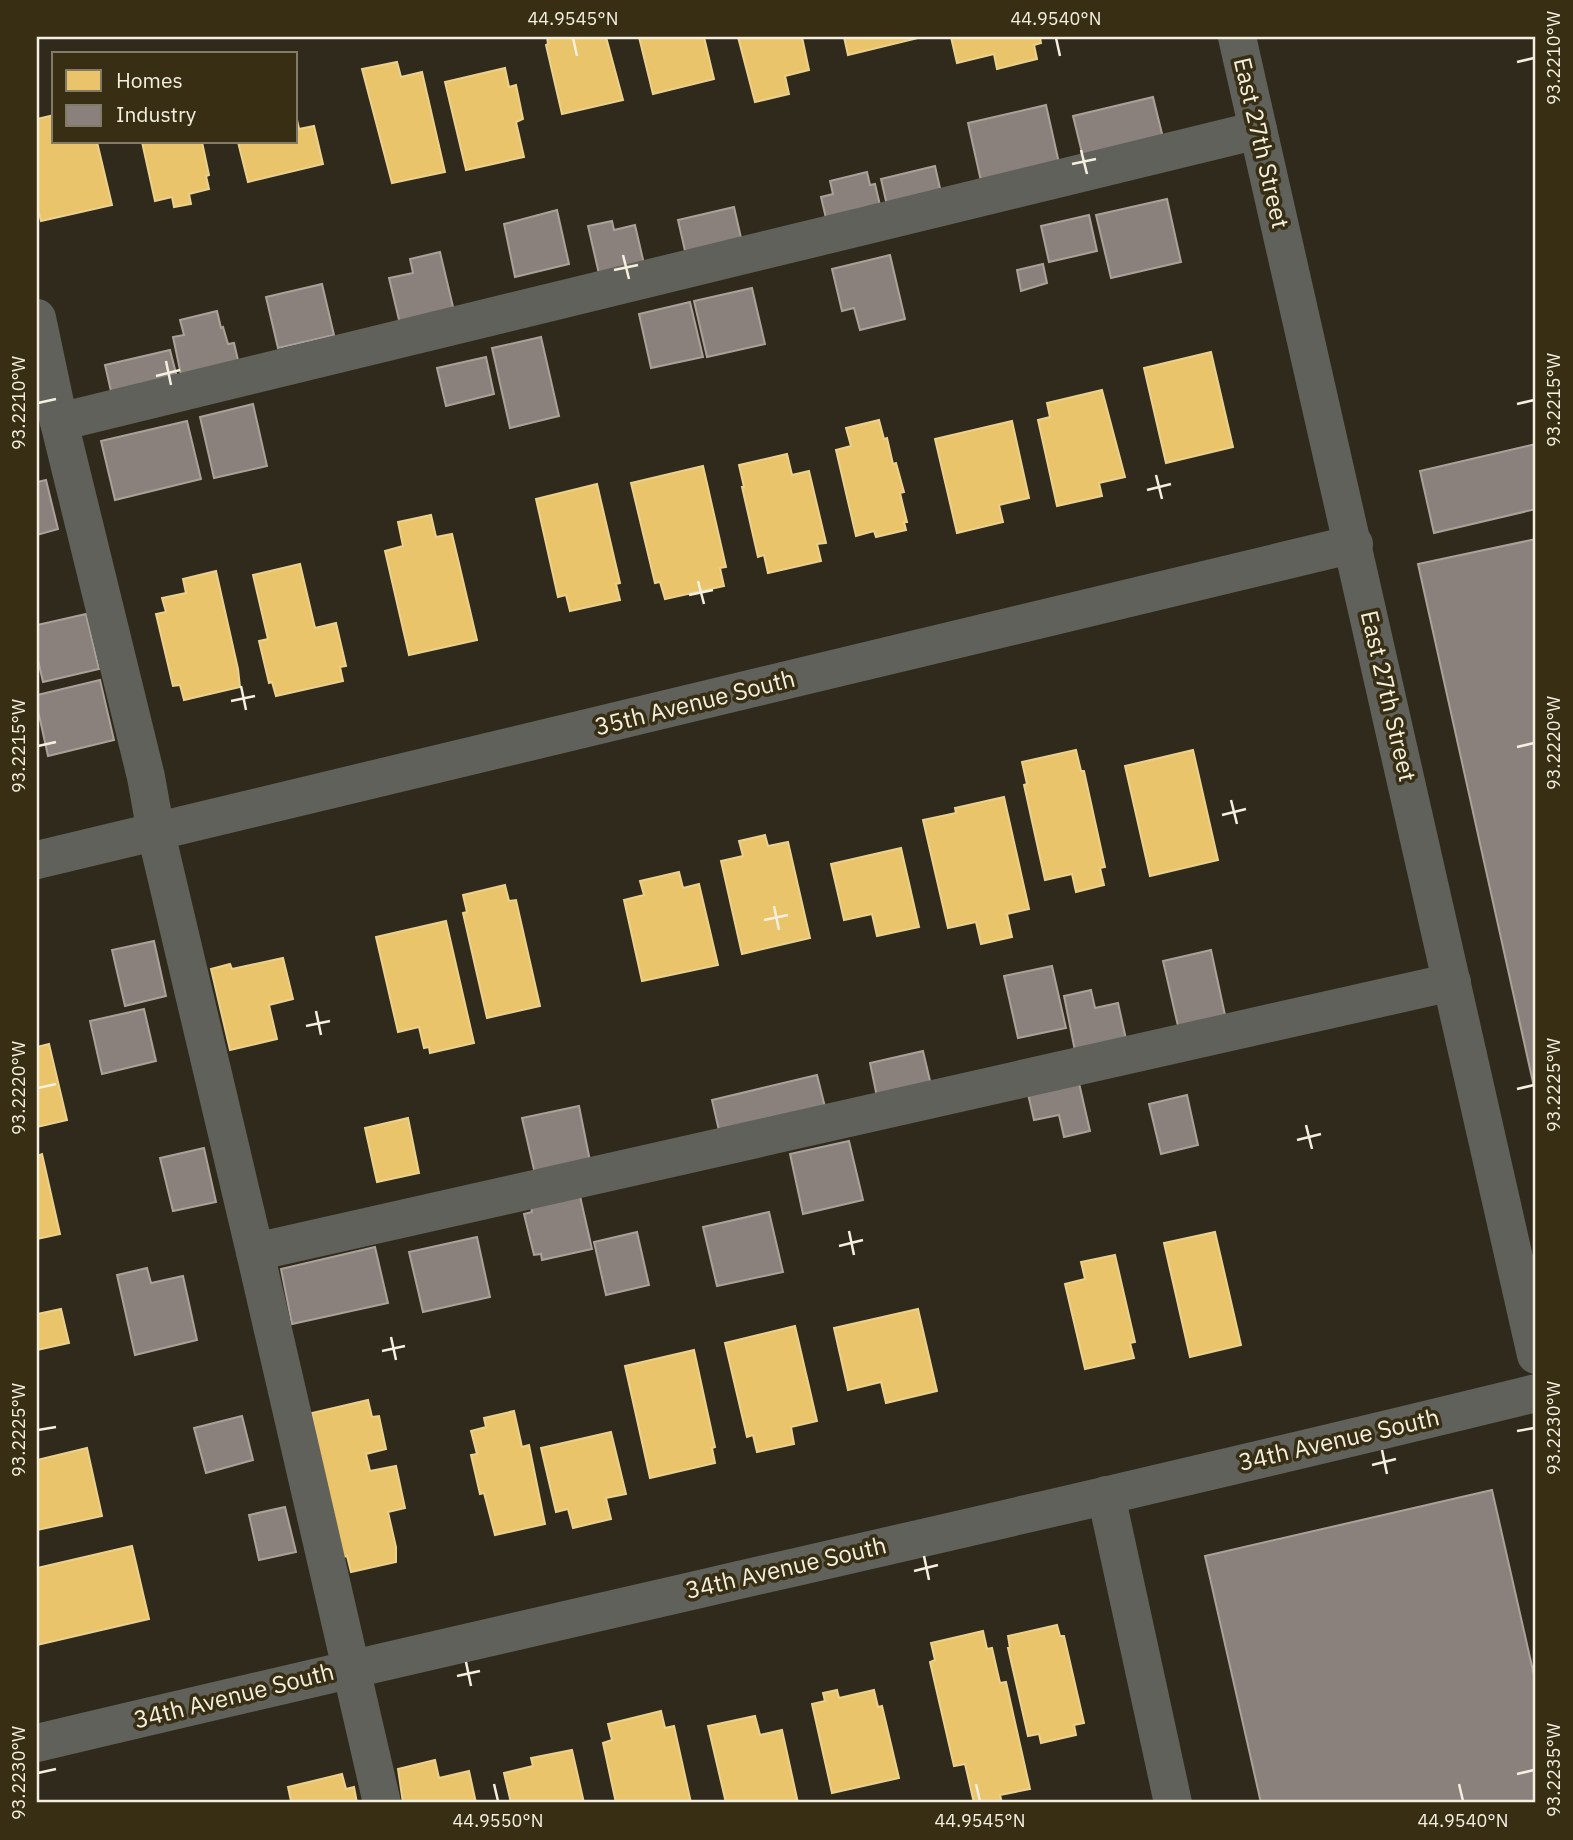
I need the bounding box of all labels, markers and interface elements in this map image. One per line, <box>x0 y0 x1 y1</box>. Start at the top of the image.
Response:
text: 44.9545°N <box>528 7 618 30</box>
text: 44.9540°N <box>1011 7 1101 30</box>
text: 93.2210°W <box>1542 11 1565 105</box>
legend <box>52 52 298 144</box>
street label: East 27th Street <box>1227 54 1297 232</box>
text: Homes <box>116 66 183 94</box>
text: Industry <box>116 100 197 128</box>
text: 93.2215°W <box>1542 353 1565 447</box>
text: 93.2210°W <box>7 356 30 450</box>
street label: East 27th Street <box>1354 607 1424 785</box>
street label: 35th Avenue South <box>591 662 798 742</box>
text: 93.2220°W <box>1542 696 1565 790</box>
text: 93.2215°W <box>7 699 30 793</box>
text: 93.2225°W <box>1542 1038 1565 1132</box>
text: 93.2220°W <box>7 1041 30 1135</box>
text: 93.2230°W <box>1542 1381 1565 1475</box>
text: 93.2225°W <box>7 1383 30 1477</box>
street label: 34th Avenue South <box>1235 1400 1442 1478</box>
street label: 34th Avenue South <box>682 1528 889 1606</box>
street label: 34th Avenue South <box>130 1655 337 1735</box>
text: 93.2235°W <box>1542 1723 1565 1817</box>
text: 93.2230°W <box>7 1726 30 1820</box>
text: 44.9550°N <box>453 1809 543 1832</box>
text: 44.9545°N <box>935 1809 1025 1832</box>
text: 44.9540°N <box>1418 1809 1508 1832</box>

